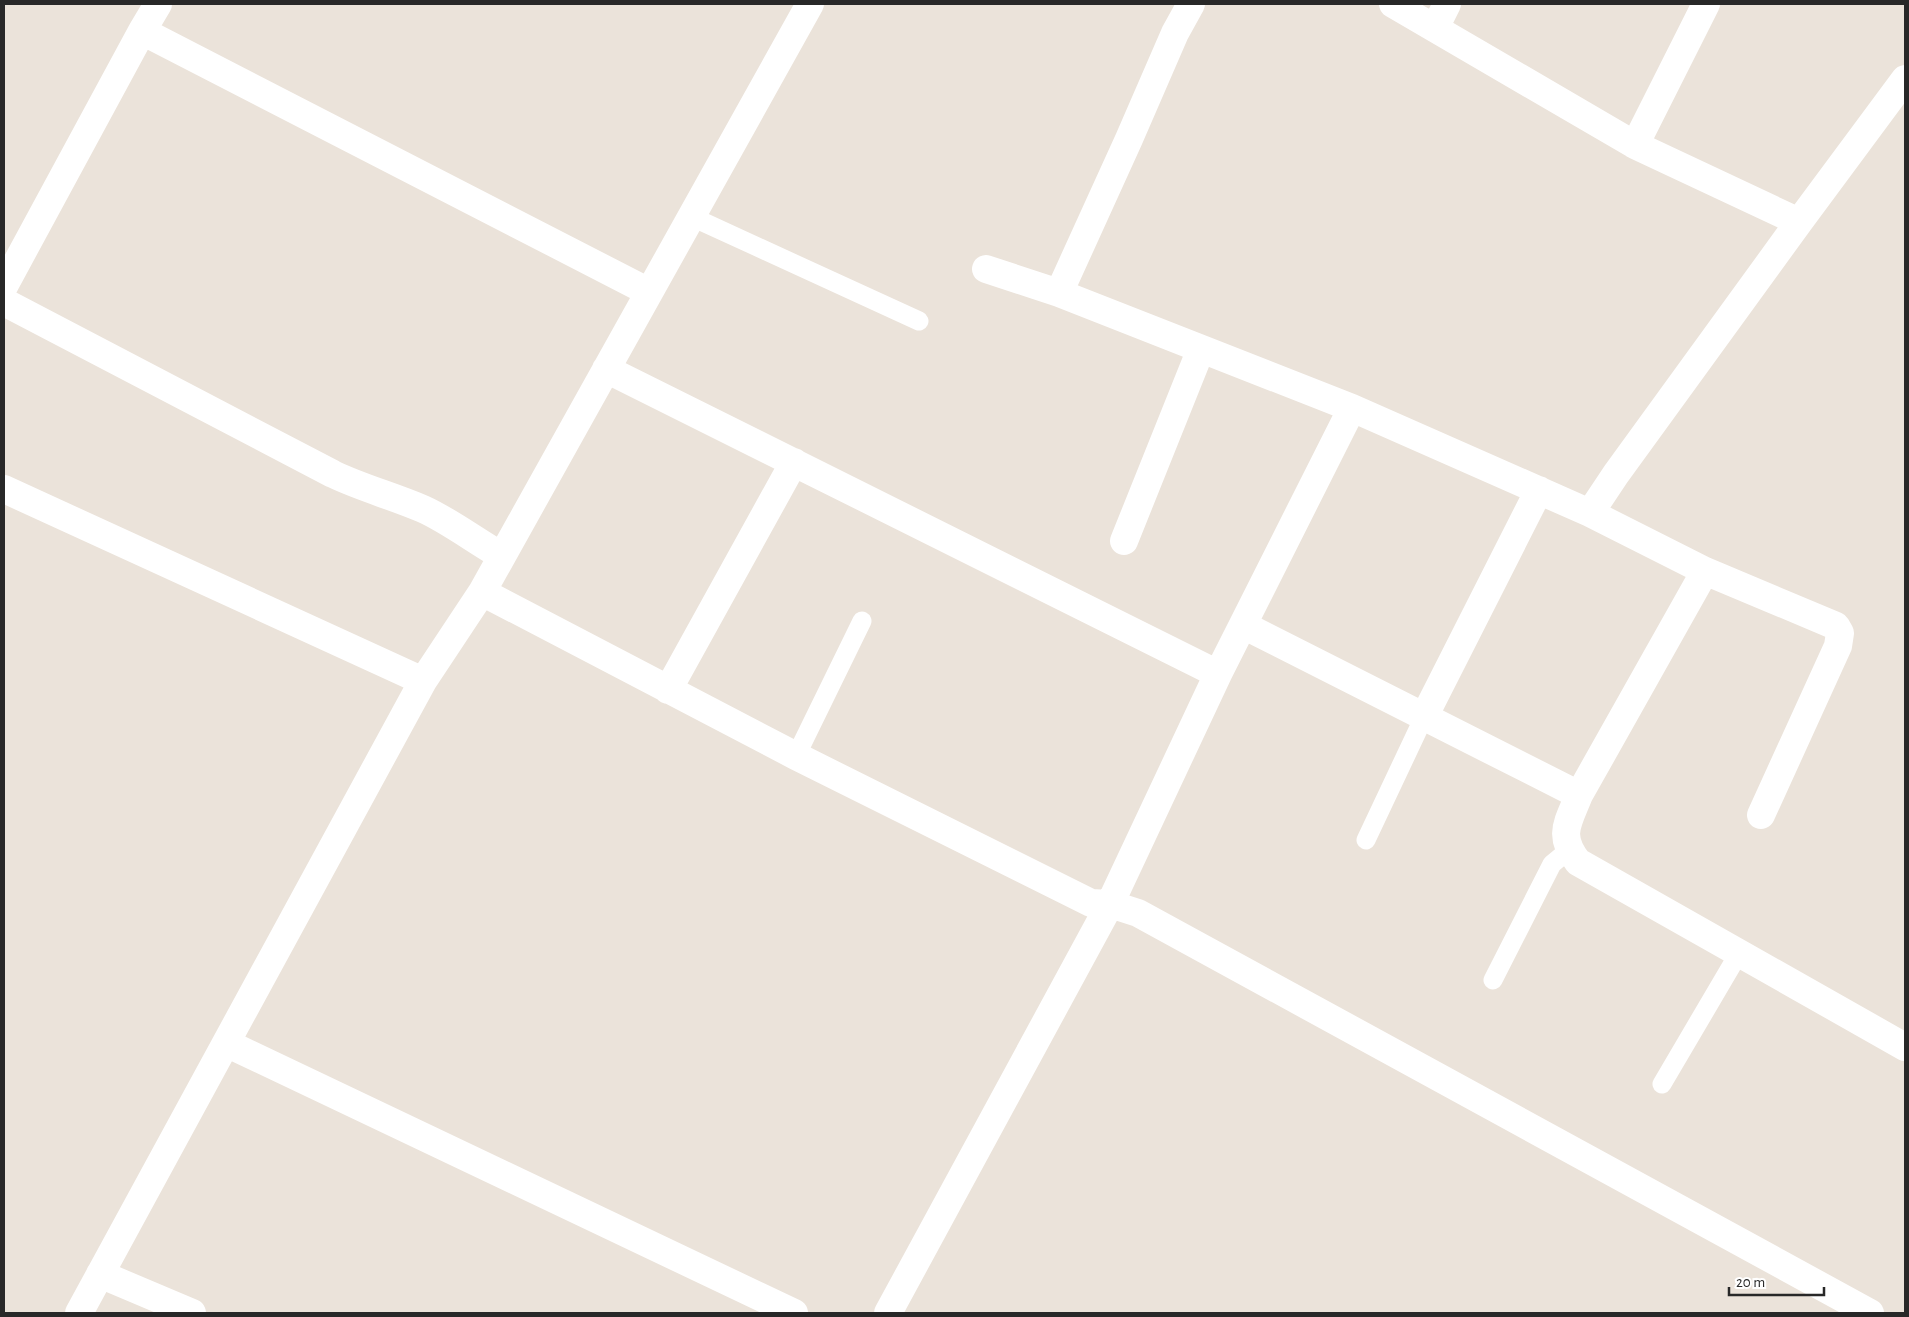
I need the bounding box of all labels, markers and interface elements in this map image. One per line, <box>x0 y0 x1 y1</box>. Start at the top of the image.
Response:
scale bar <box>1729 1264 1824 1296</box>
text: 20 m <box>1736 1275 1765 1290</box>

